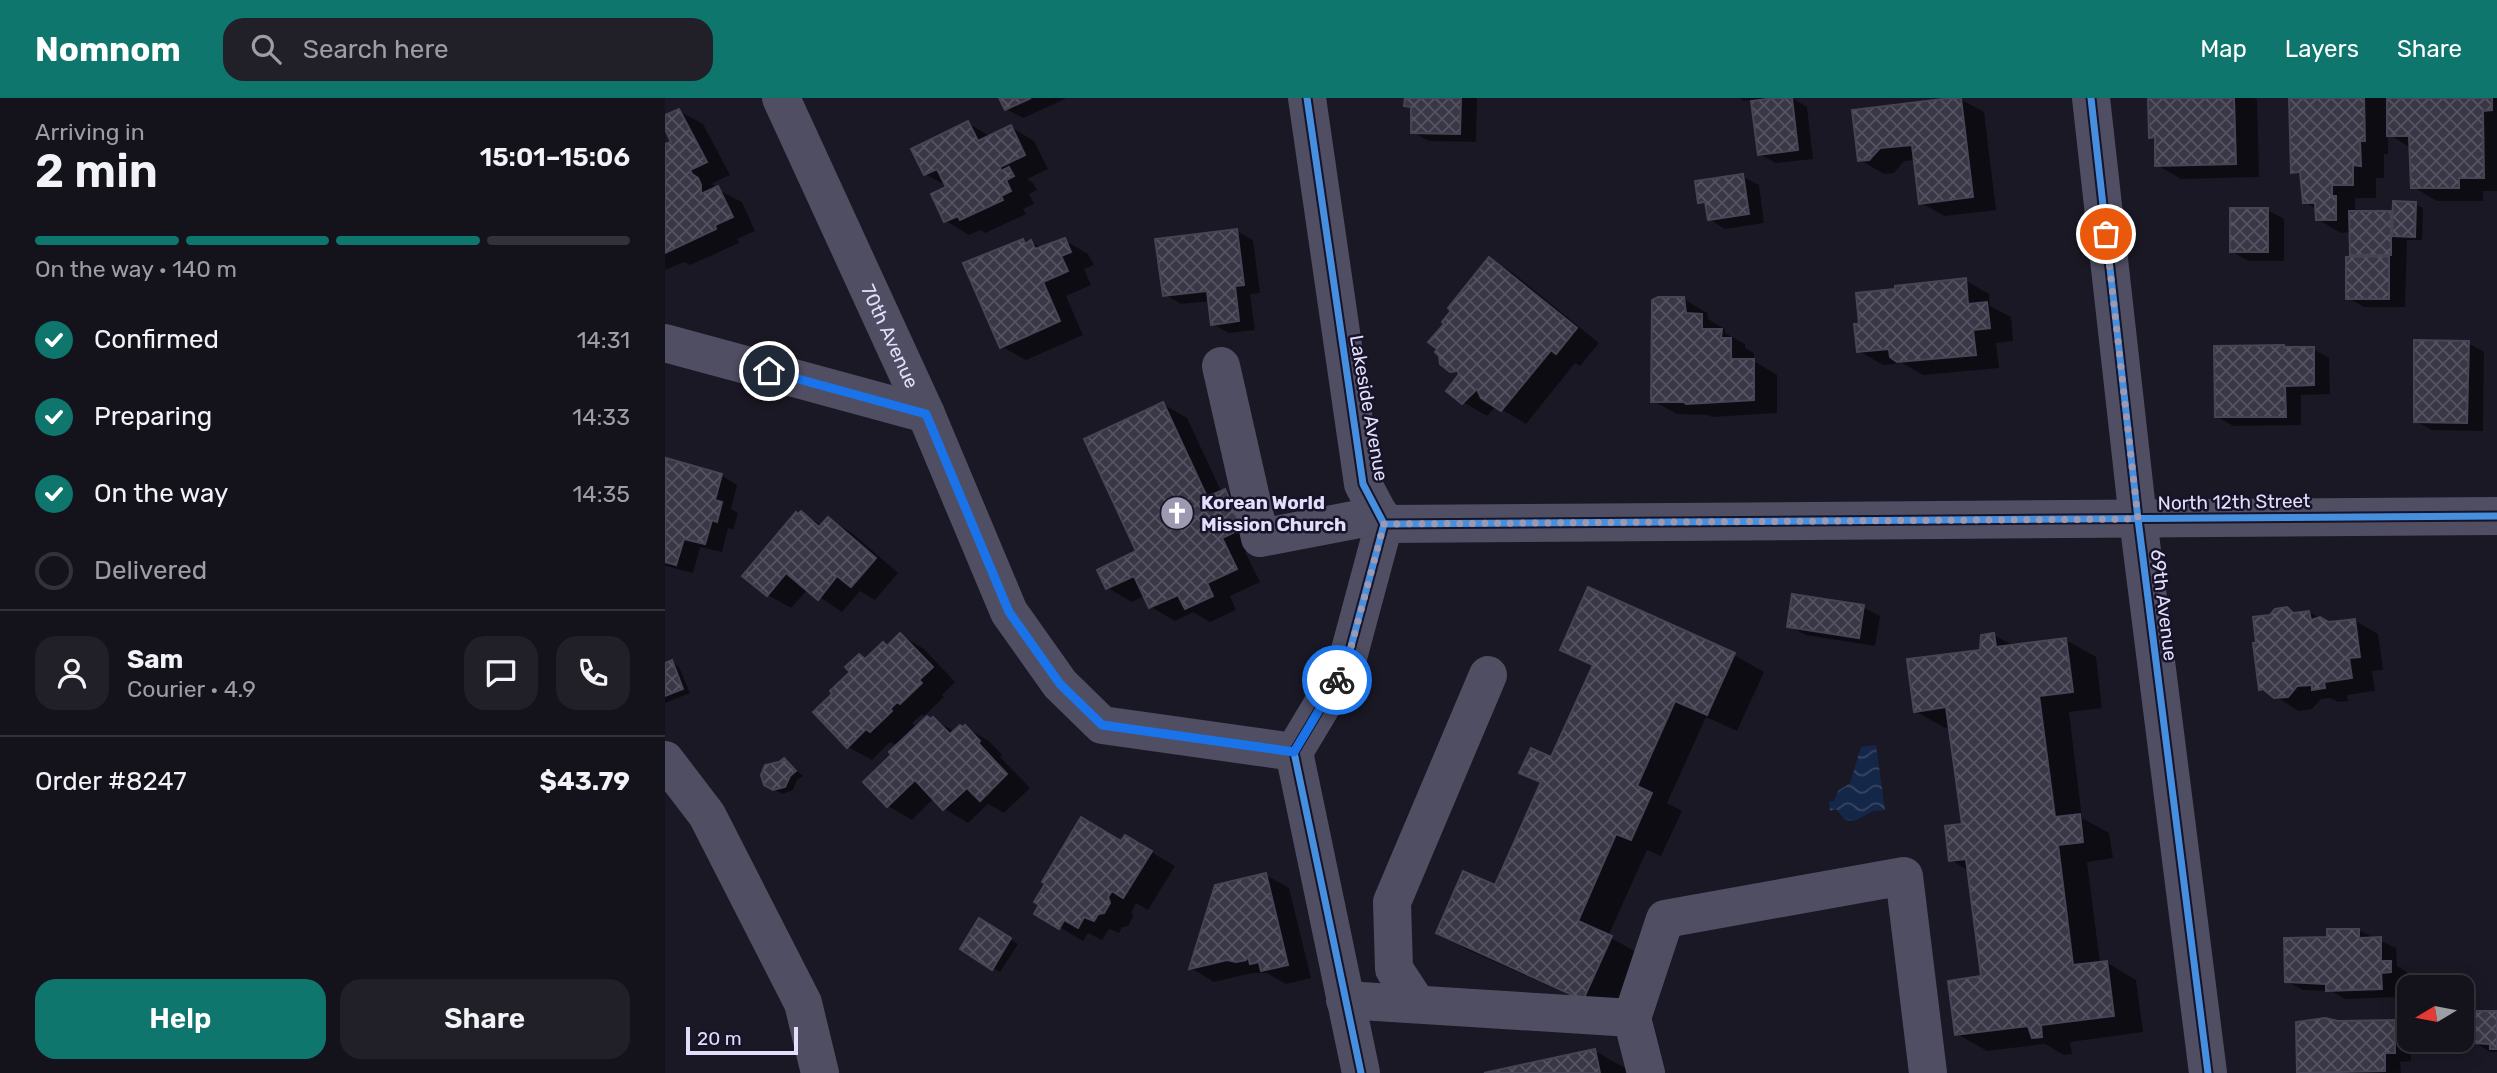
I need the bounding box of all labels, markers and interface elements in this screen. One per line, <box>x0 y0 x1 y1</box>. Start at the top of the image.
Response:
search box <box>223 18 713 81</box>
text: Nomnom <box>35 30 181 69</box>
icon: search <box>247 30 285 68</box>
text: Search here <box>303 34 449 65</box>
text: Map <box>2200 35 2247 63</box>
text: Layers <box>2285 35 2359 63</box>
text: Share <box>2397 35 2462 63</box>
text: Arriving in <box>35 118 145 146</box>
text: 15:01–15:06 <box>480 142 630 173</box>
text: 2 min <box>35 144 158 199</box>
pin <box>2076 204 2136 264</box>
icon: bag <box>2087 215 2125 253</box>
text: On the way · 140 m <box>35 255 237 283</box>
street label: 70th Avenue <box>857 281 924 392</box>
icon: check <box>35 321 73 359</box>
text: Confirmed <box>94 324 219 355</box>
text: 14:31 <box>577 326 630 354</box>
street label: Lakeside Avenue <box>1345 333 1393 483</box>
pin <box>739 341 799 401</box>
icon: home <box>750 352 788 390</box>
icon: check <box>35 398 73 436</box>
text: Preparing <box>94 401 212 432</box>
text: 14:33 <box>572 403 630 431</box>
icon: check <box>35 475 73 513</box>
text: On the way <box>94 478 228 509</box>
text: 14:35 <box>573 480 630 508</box>
street label: North 12th Street <box>2157 489 2311 515</box>
place label: Korean World Mission Church <box>1201 491 1346 536</box>
church icon: Korean World Mission Church <box>1158 494 1196 532</box>
street label: 69th Avenue <box>2146 548 2182 662</box>
text: Delivered <box>94 555 207 586</box>
button: person <box>35 636 109 710</box>
button: chat <box>464 636 538 710</box>
button: phone <box>556 636 630 710</box>
text: Sam <box>127 644 183 675</box>
courier <box>1302 645 1372 715</box>
icon: bike <box>1318 661 1356 699</box>
text: Courier · 4.9 <box>127 675 256 703</box>
text: Order #8247 <box>35 766 187 797</box>
text: $43.79 <box>540 766 630 797</box>
north arrow <box>2397 975 2475 1052</box>
map controls <box>2397 975 2474 1052</box>
button: Help <box>35 979 326 1059</box>
button: Share <box>340 979 630 1059</box>
scale bar <box>686 1024 798 1056</box>
text: 20 m <box>697 1027 742 1050</box>

